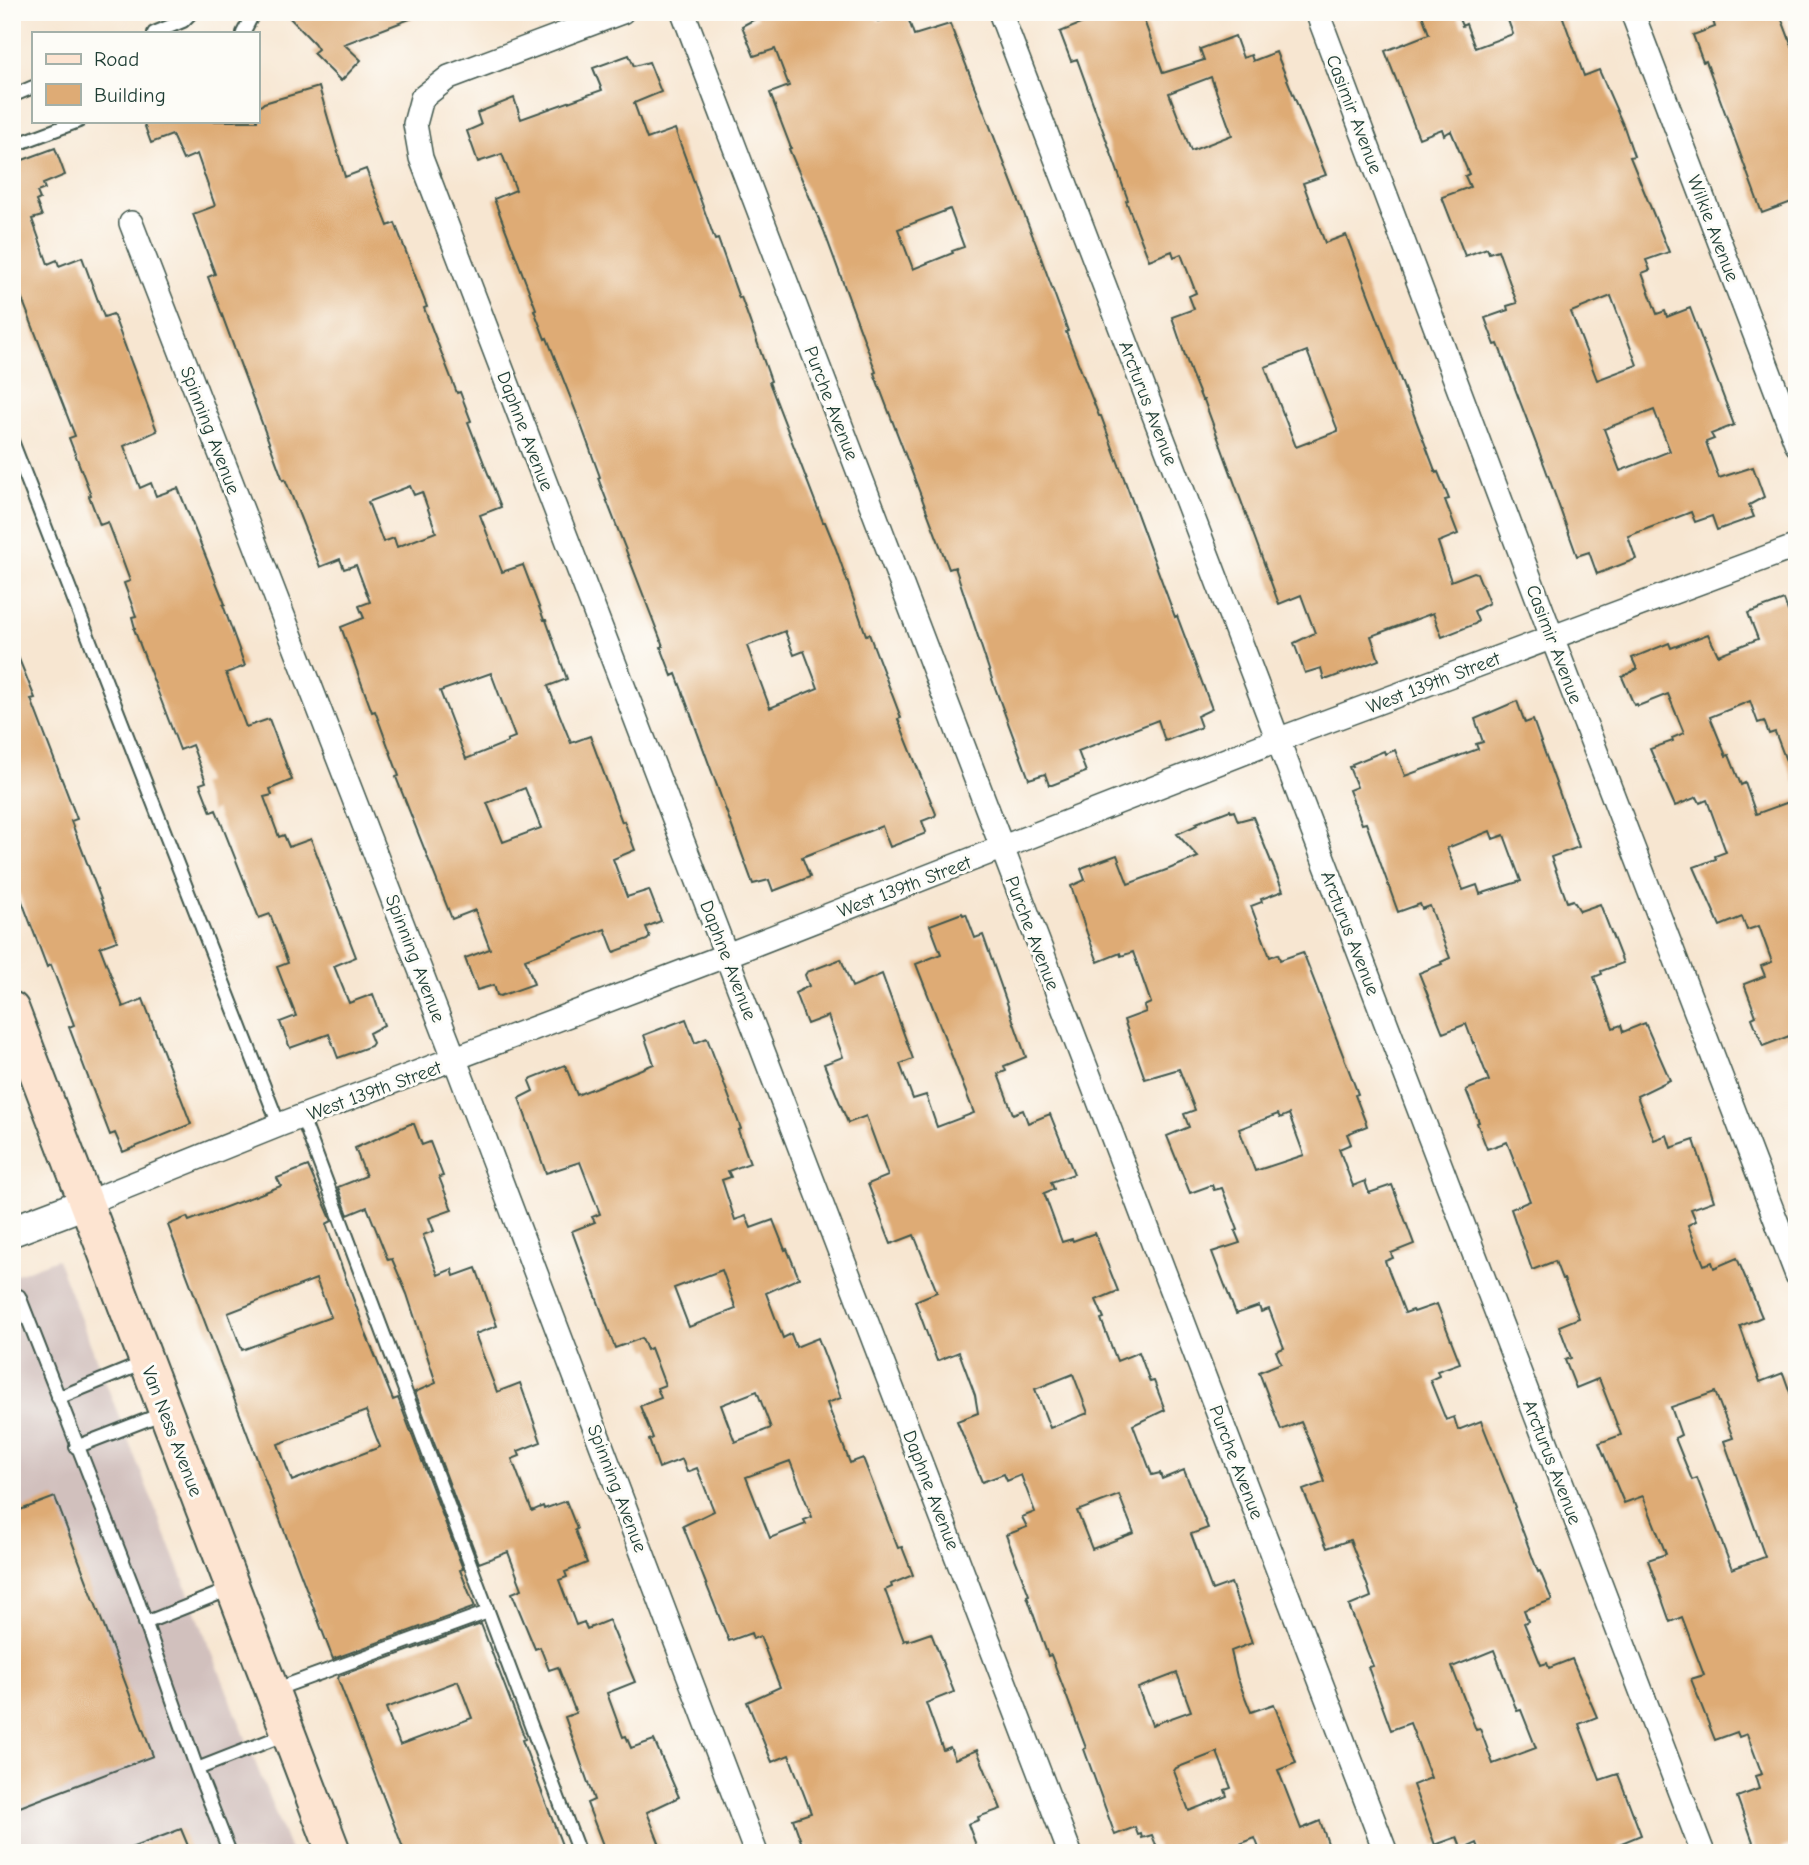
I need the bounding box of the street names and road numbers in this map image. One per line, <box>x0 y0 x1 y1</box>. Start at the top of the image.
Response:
street label: Casimir Avenue <box>1321 52 1387 177</box>
street label: Wilkie Avenue <box>1683 172 1743 285</box>
street label: Arcturus Avenue <box>1114 338 1182 469</box>
street label: Purche Avenue <box>799 343 863 463</box>
street label: Spinning Avenue <box>176 363 245 497</box>
street label: Daphne Avenue <box>492 368 558 494</box>
street label: Casimir Avenue <box>1521 582 1587 707</box>
street label: West 139th Street <box>1364 647 1504 718</box>
street label: West 139th Street <box>835 851 975 922</box>
street label: Arcturus Avenue <box>1316 868 1384 999</box>
street label: Purche Avenue <box>1000 873 1064 993</box>
street label: Spinning Avenue <box>381 891 450 1025</box>
street label: Daphne Avenue <box>695 897 761 1023</box>
street label: West 139th Street <box>304 1056 445 1125</box>
street label: Van Ness Avenue <box>137 1363 207 1500</box>
street label: Arcturus Avenue <box>1518 1397 1586 1528</box>
street label: Purche Avenue <box>1204 1402 1268 1522</box>
street label: Spinning Avenue <box>583 1421 652 1555</box>
street label: Daphne Avenue <box>898 1427 964 1553</box>

